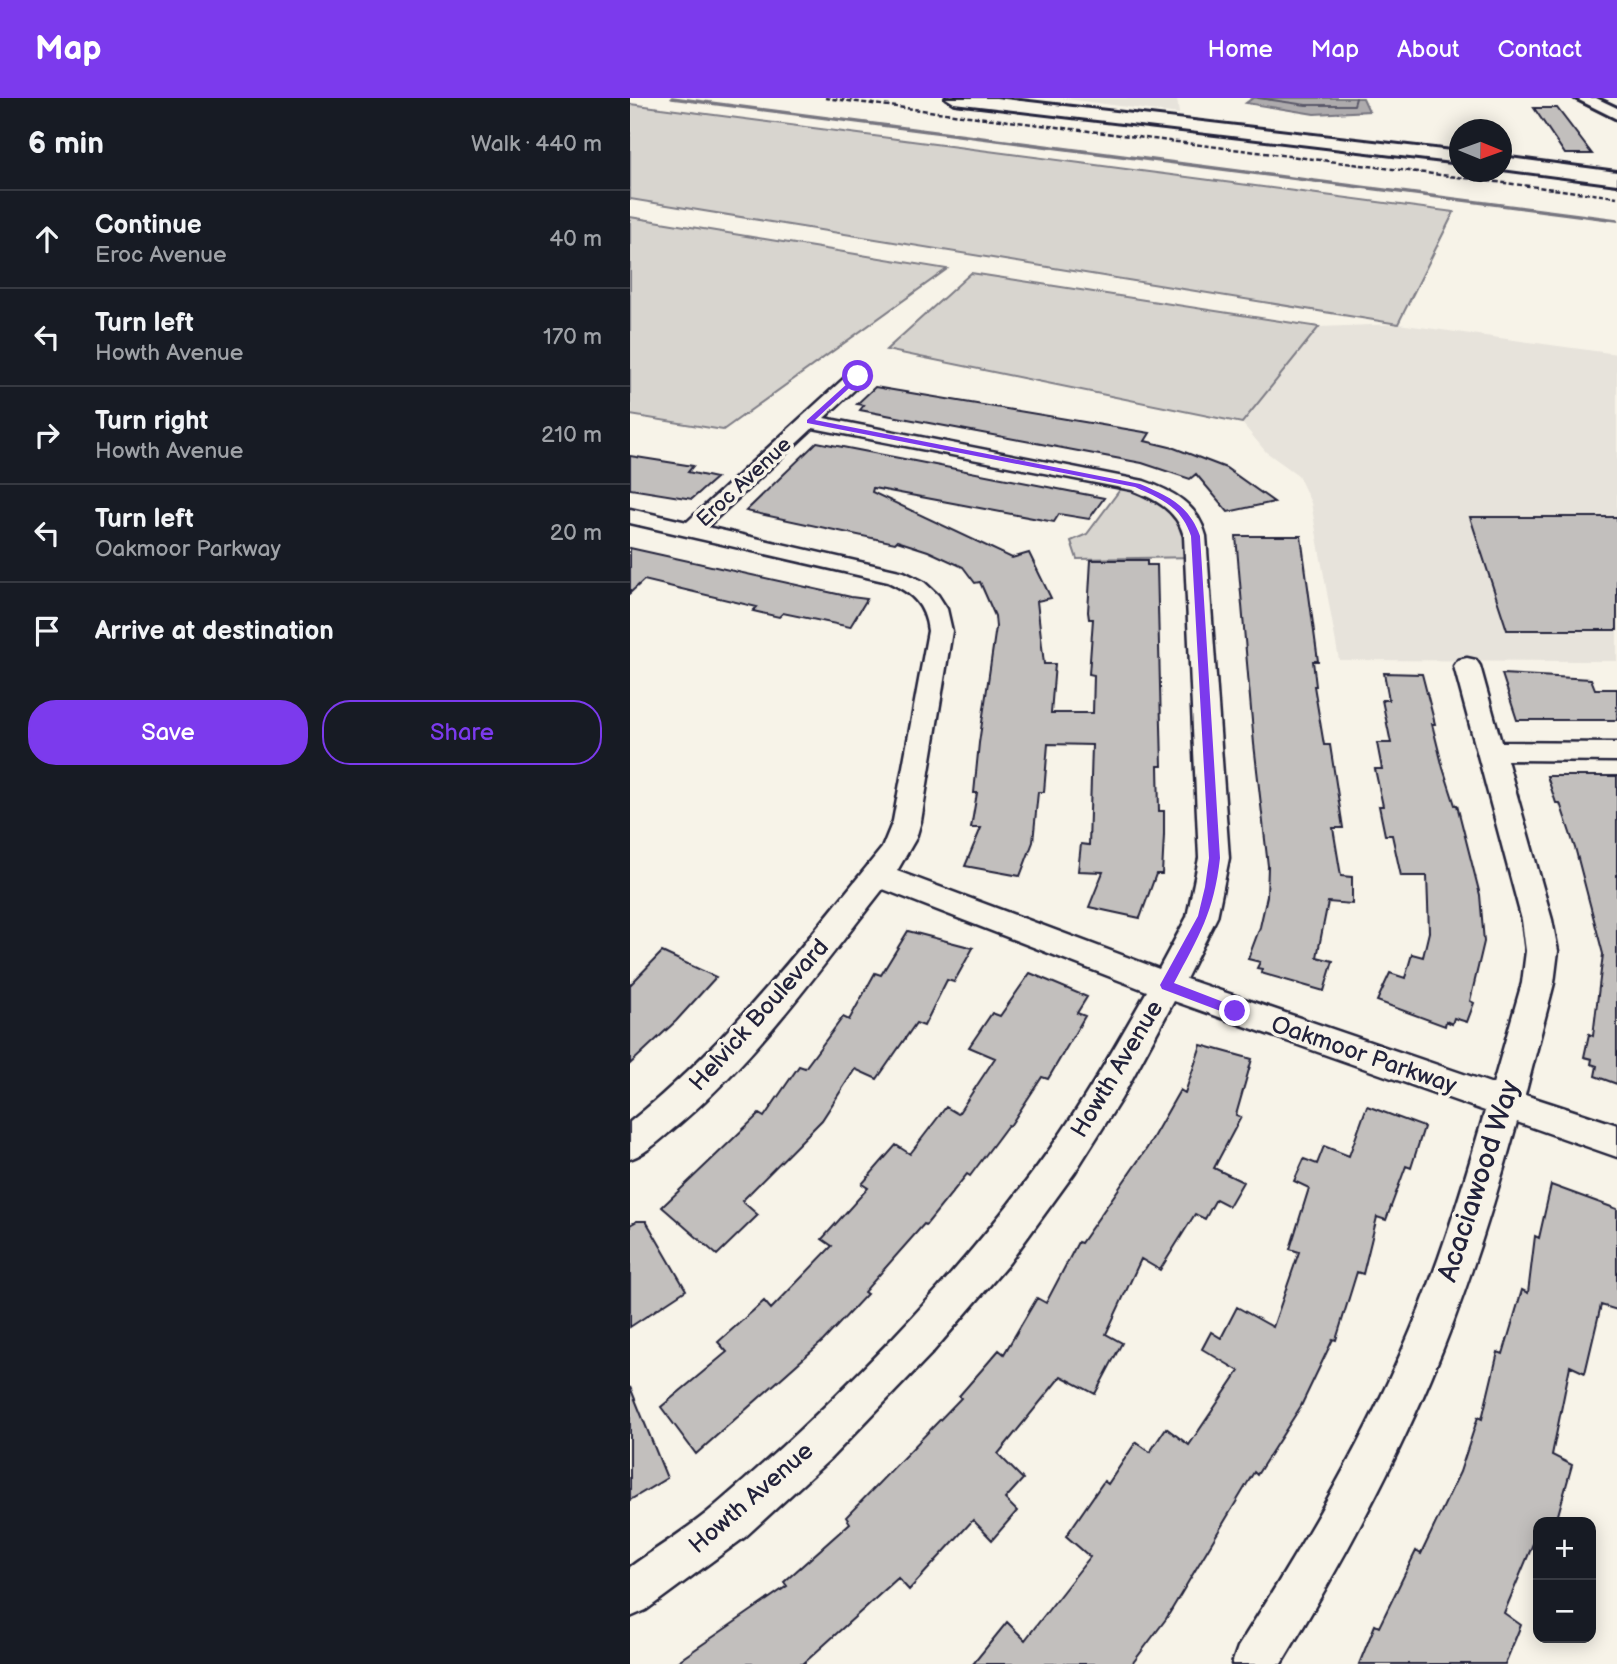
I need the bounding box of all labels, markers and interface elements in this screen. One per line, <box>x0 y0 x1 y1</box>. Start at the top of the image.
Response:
text: Map <box>35 29 101 69</box>
text: Home <box>1208 35 1273 64</box>
text: Map <box>1311 35 1359 64</box>
text: About <box>1397 35 1459 64</box>
text: Contact <box>1497 35 1582 64</box>
north arrow <box>1449 119 1512 182</box>
text: 6 min <box>28 126 104 162</box>
text: Walk · 440 m <box>471 130 602 158</box>
text: Continue <box>95 210 202 241</box>
icon: ahead <box>28 220 66 258</box>
text: 40 m <box>549 225 602 253</box>
text: Eroc Avenue <box>95 241 227 269</box>
text: Turn left <box>95 308 194 339</box>
icon: left <box>28 318 66 356</box>
text: 170 m <box>543 323 602 351</box>
text: Howth Avenue <box>95 339 244 367</box>
route start <box>842 360 873 391</box>
text: Turn right <box>95 406 208 437</box>
icon: right <box>28 416 66 454</box>
text: 210 m <box>541 421 602 449</box>
street label: Eroc Avenue <box>692 432 796 532</box>
text: Howth Avenue <box>95 437 244 465</box>
text: Turn left <box>95 504 194 535</box>
icon: left <box>28 514 66 552</box>
text: 20 m <box>550 519 602 547</box>
text: Oakmoor Parkway <box>95 535 281 563</box>
icon: arrive <box>28 612 66 650</box>
text: Arrive at destination <box>95 616 334 647</box>
button: Save <box>28 700 308 765</box>
button: Share <box>322 700 602 765</box>
street label: Helvick Boulevard <box>683 933 835 1097</box>
street label: Howth Avenue <box>1065 995 1169 1143</box>
route end <box>1219 995 1250 1026</box>
street label: Oakmoor Parkway <box>1268 1010 1461 1100</box>
street label: Acaciawood Way <box>1431 1076 1527 1286</box>
street label: Howth Avenue <box>683 1436 819 1560</box>
map controls <box>1533 1517 1596 1643</box>
button: + <box>1533 1517 1596 1580</box>
button: − <box>1533 1580 1596 1643</box>

